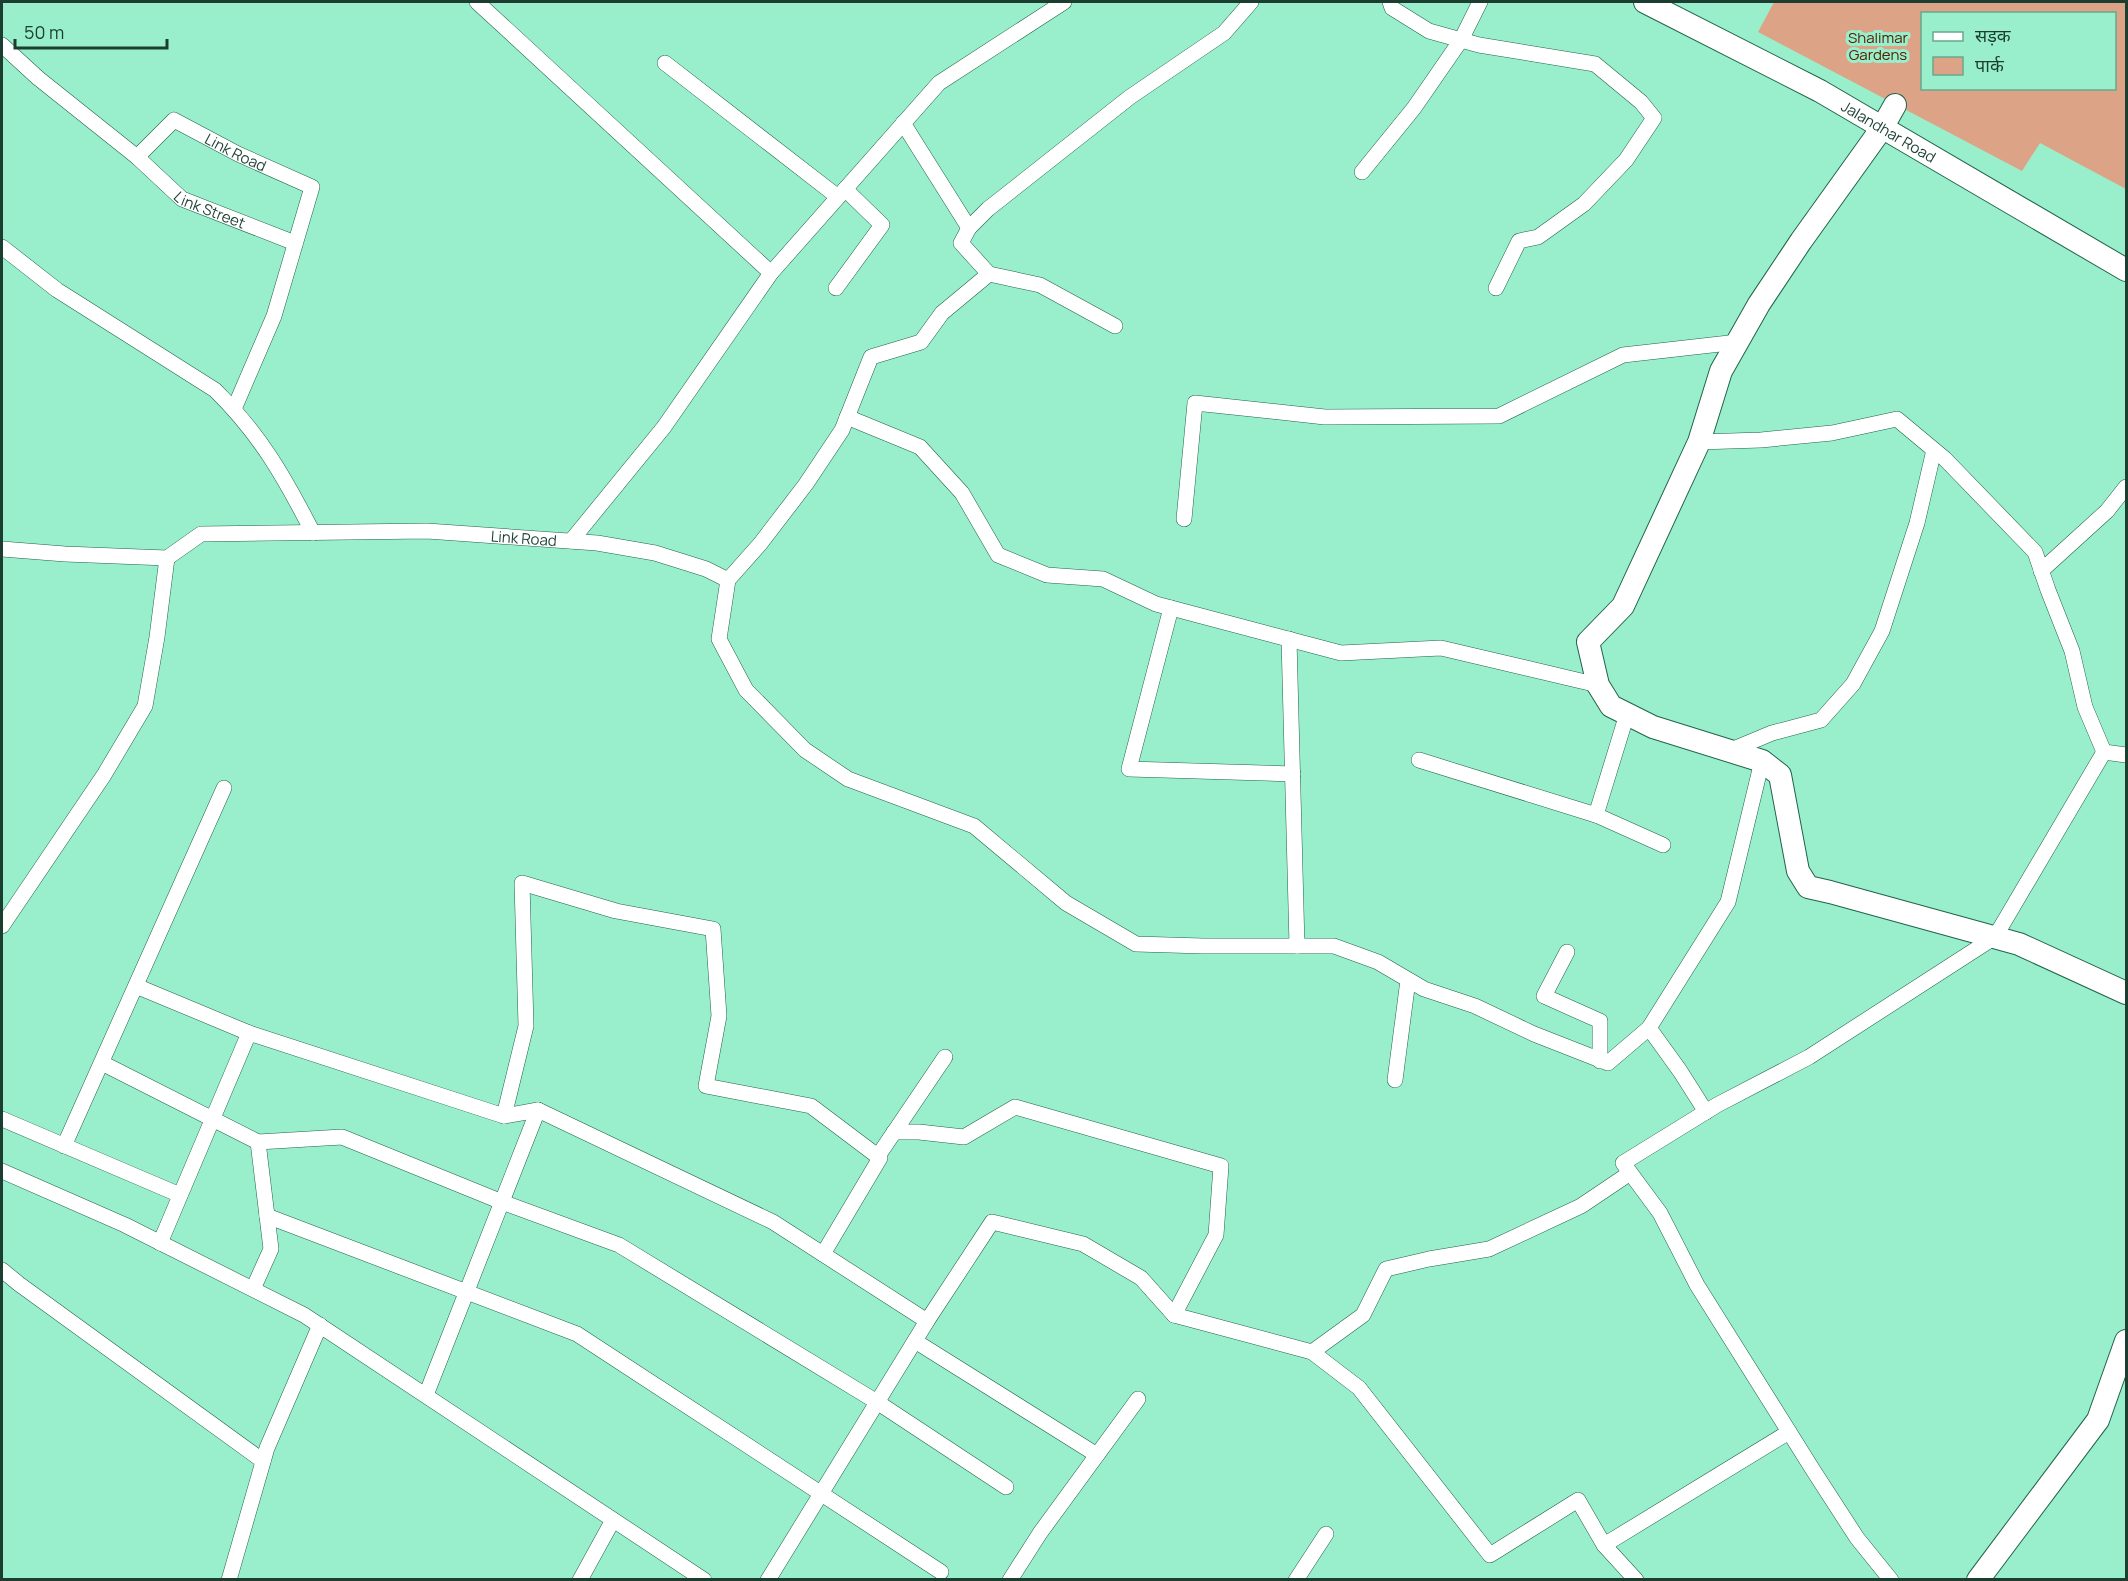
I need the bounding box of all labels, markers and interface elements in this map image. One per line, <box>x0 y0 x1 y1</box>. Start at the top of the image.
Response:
scale bar <box>15 12 166 50</box>
legend <box>1921 12 2116 90</box>
text: 50 m <box>24 20 64 44</box>
text: सड़क <box>1975 23 2012 47</box>
park label: Shalimar Gardens <box>1848 27 1909 65</box>
text: पार्क <box>1975 53 2005 77</box>
street label: Jalandhar Road <box>1838 95 1940 167</box>
street label: Link Road <box>201 128 270 176</box>
street label: Link Street <box>169 186 249 233</box>
street label: Link Road <box>490 525 558 551</box>

